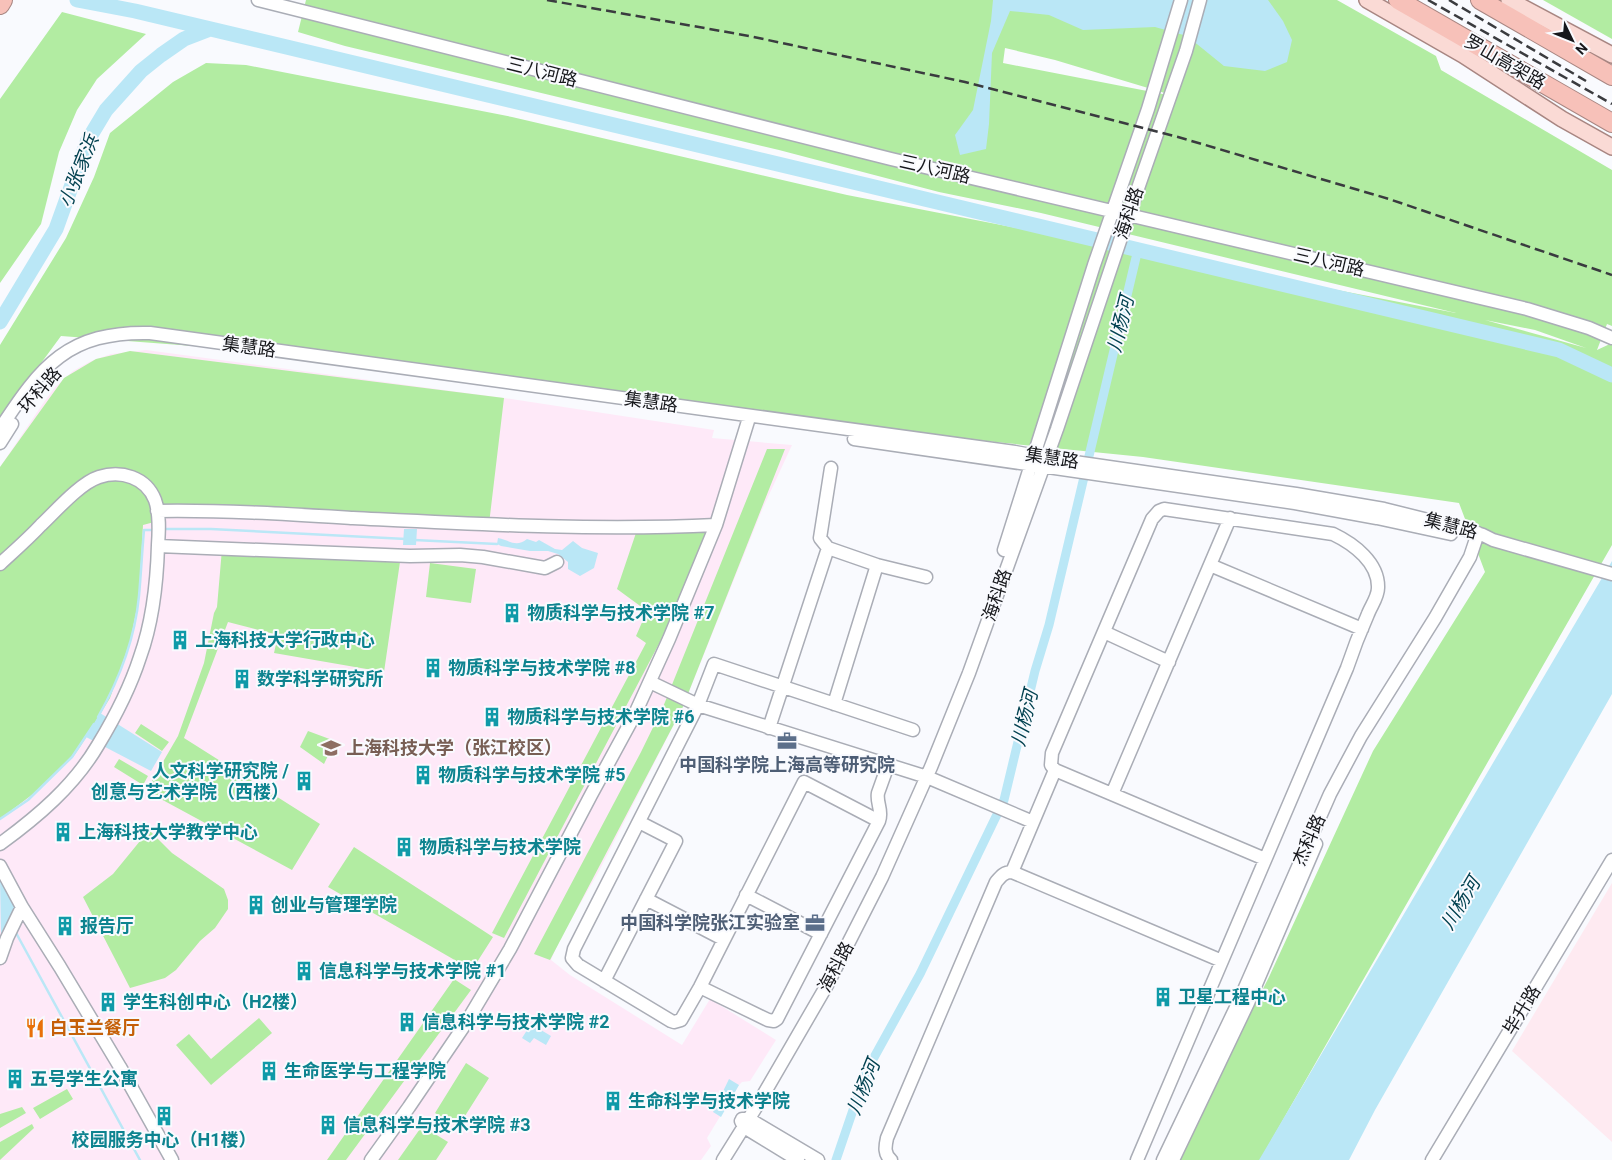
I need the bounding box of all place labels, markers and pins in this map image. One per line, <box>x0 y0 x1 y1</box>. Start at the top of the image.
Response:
building icon: 物质科学与技术学院 #7 <box>501 602 523 624</box>
place label: 物质科学与技术学院 #7 <box>527 602 714 623</box>
building icon: 上海科技大学行政中心 <box>169 629 191 651</box>
place label: 上海科技大学行政中心 <box>195 629 375 650</box>
building icon: 物质科学与技术学院 #8 <box>422 657 444 679</box>
place label: 物质科学与技术学院 #8 <box>448 657 635 678</box>
building icon: 数学科学研究所 <box>231 668 253 690</box>
place label: 数学科学研究所 <box>257 668 383 689</box>
building icon: 物质科学与技术学院 #6 <box>481 706 503 728</box>
place label: 物质科学与技术学院 #6 <box>507 706 694 727</box>
office icon: 中国科学院上海高等研究院 <box>776 730 798 752</box>
school or university icon: 上海科技大学（张江校区） <box>320 737 342 759</box>
place label: 上海科技大学（张江校区） <box>346 737 562 758</box>
place label: 中国科学院上海高等研究院 <box>679 754 895 775</box>
place label: 人文科学研究院 / 创意与艺术学院（西楼） <box>91 760 289 802</box>
building icon: 物质科学与技术学院 #5 <box>412 764 434 786</box>
place label: 物质科学与技术学院 #5 <box>438 764 625 785</box>
building icon: 人文科学研究院 / 创意与艺术学院（西楼） <box>293 770 315 792</box>
building icon: 上海科技大学教学中心 <box>52 821 74 843</box>
place label: 上海科技大学教学中心 <box>78 821 258 842</box>
building icon: 物质科学与技术学院 <box>393 836 415 858</box>
place label: 物质科学与技术学院 <box>419 836 581 857</box>
building icon: 创业与管理学院 <box>245 894 267 916</box>
place label: 创业与管理学院 <box>271 894 397 915</box>
place label: 中国科学院张江实验室 <box>620 912 800 933</box>
office icon: 中国科学院张江实验室 <box>804 912 826 934</box>
building icon: 报告厅 <box>54 915 76 937</box>
place label: 报告厅 <box>80 915 134 936</box>
building icon: 信息科学与技术学院 #1 <box>293 960 315 982</box>
place label: 信息科学与技术学院 #1 <box>319 960 506 981</box>
building icon: 卫星工程中心 <box>1152 986 1174 1008</box>
place label: 卫星工程中心 <box>1178 986 1286 1007</box>
building icon: 学生科创中心（H2楼） <box>97 991 119 1013</box>
place label: 学生科创中心（H2楼） <box>123 991 308 1012</box>
building icon: 信息科学与技术学院 #2 <box>396 1011 418 1033</box>
place label: 信息科学与技术学院 #2 <box>422 1011 609 1032</box>
restaurant icon: 白玉兰餐厅 <box>24 1017 46 1039</box>
place label: 白玉兰餐厅 <box>50 1017 140 1038</box>
building icon: 生命医学与工程学院 <box>258 1060 280 1082</box>
place label: 生命医学与工程学院 <box>284 1060 446 1081</box>
building icon: 五号学生公寓 <box>4 1068 26 1090</box>
place label: 五号学生公寓 <box>30 1068 138 1089</box>
building icon: 生命科学与技术学院 <box>602 1090 624 1112</box>
place label: 生命科学与技术学院 <box>628 1090 790 1111</box>
building icon: 校园服务中心（H1楼） <box>153 1105 175 1127</box>
building icon: 信息科学与技术学院 #3 <box>317 1114 339 1136</box>
place label: 信息科学与技术学院 #3 <box>343 1114 530 1135</box>
place label: 校园服务中心（H1楼） <box>71 1129 257 1150</box>

